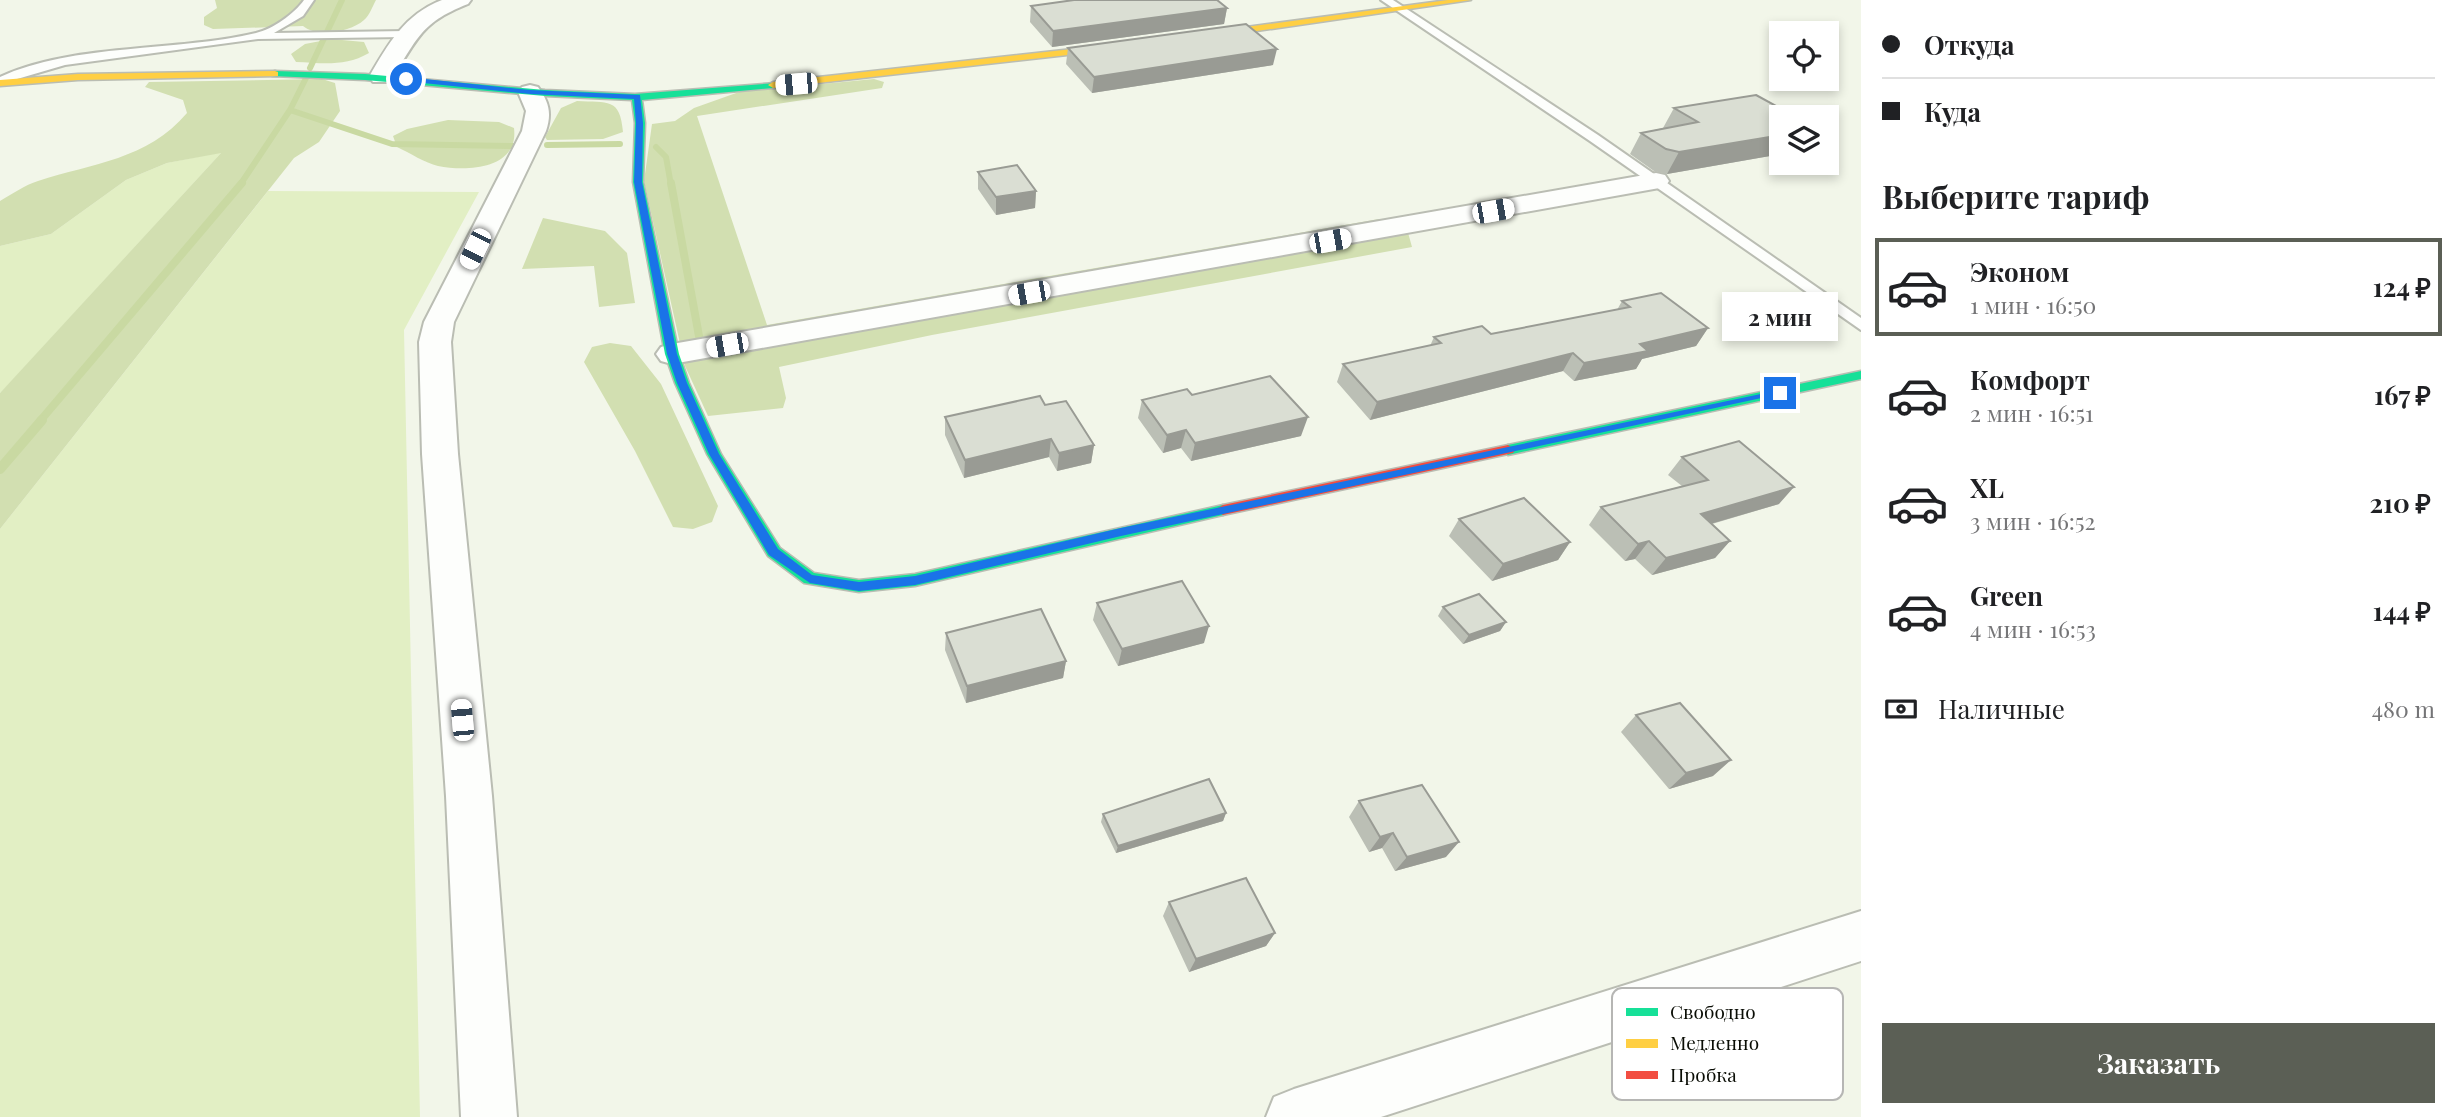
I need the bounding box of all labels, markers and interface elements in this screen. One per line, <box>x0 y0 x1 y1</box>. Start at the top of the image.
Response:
map controls <box>1769 21 1839 175</box>
button: locate <box>1769 21 1839 91</box>
text: Откуда <box>1924 27 2015 62</box>
route start <box>390 63 422 95</box>
car <box>775 72 818 96</box>
text: Куда <box>1924 94 1981 129</box>
button: layers <box>1769 105 1839 175</box>
text: Выберите тариф <box>1882 174 2149 217</box>
car <box>1471 197 1516 225</box>
car <box>457 226 494 272</box>
car <box>1308 227 1353 255</box>
text: Эконом <box>1970 254 2069 289</box>
icon: car <box>1886 256 1949 319</box>
text: 124 ₽ <box>2373 269 2431 304</box>
car <box>1007 279 1052 307</box>
text: 1 мин · 16:50 <box>1970 289 2096 320</box>
callout: 2 мин <box>1722 292 1838 340</box>
text: 2 мин <box>1748 301 1812 332</box>
car <box>705 331 750 359</box>
text: Комфорт <box>1970 362 2090 397</box>
icon: car <box>1886 364 1949 427</box>
route end <box>1764 377 1796 409</box>
text: 167 ₽ <box>2374 377 2431 412</box>
text: 2 мин · 16:51 <box>1970 397 2094 428</box>
text: XL <box>1970 470 2004 505</box>
icon: car <box>1886 472 1949 535</box>
text: 210 ₽ <box>2369 485 2431 520</box>
text: 3 мин · 16:52 <box>1970 505 2096 536</box>
text: Green <box>1970 578 2043 613</box>
icon: car <box>1886 580 1949 643</box>
text: 144 ₽ <box>2373 593 2431 628</box>
text: 4 мин · 16:53 <box>1970 613 2096 644</box>
icon: cash <box>1882 690 1920 728</box>
text: Наличные <box>1938 691 2065 726</box>
text: 480 m <box>2372 693 2435 724</box>
car <box>450 698 475 742</box>
legend <box>1612 988 1843 1100</box>
text: Свободно <box>1670 998 1756 1024</box>
button: Заказать <box>1882 1023 2435 1103</box>
text: Медленно <box>1670 1029 1759 1055</box>
text: Пробка <box>1670 1061 1737 1087</box>

